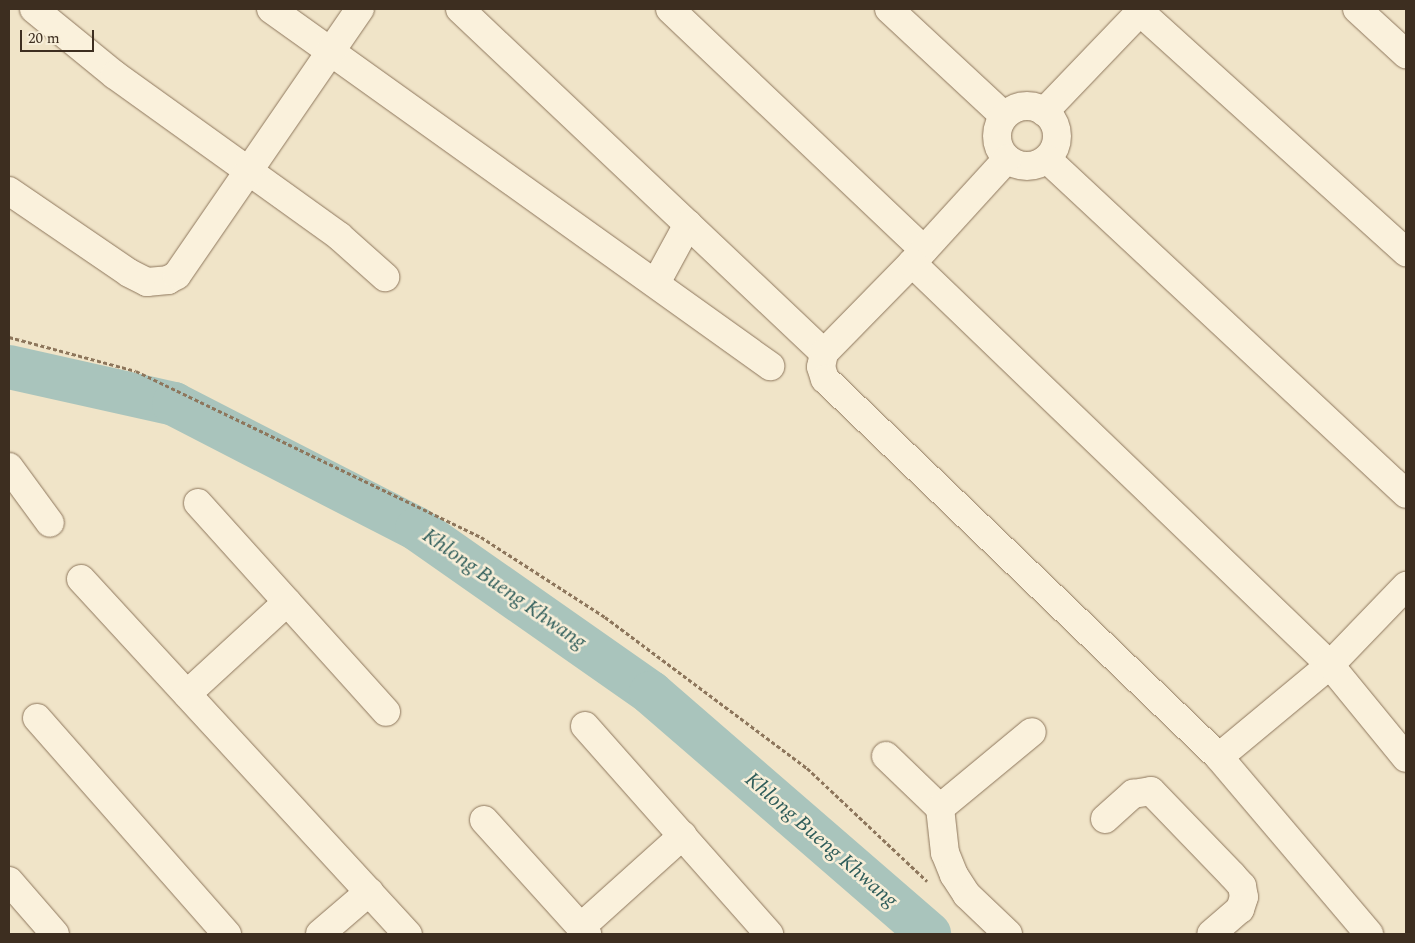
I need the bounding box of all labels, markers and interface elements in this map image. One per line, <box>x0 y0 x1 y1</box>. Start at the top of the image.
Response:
scale bar <box>22 20 96 52</box>
text: 20 m <box>28 27 60 50</box>
water label: Khlong Bueng Khwang <box>418 523 590 655</box>
water label: Khlong Bueng Khwang <box>740 767 902 913</box>

